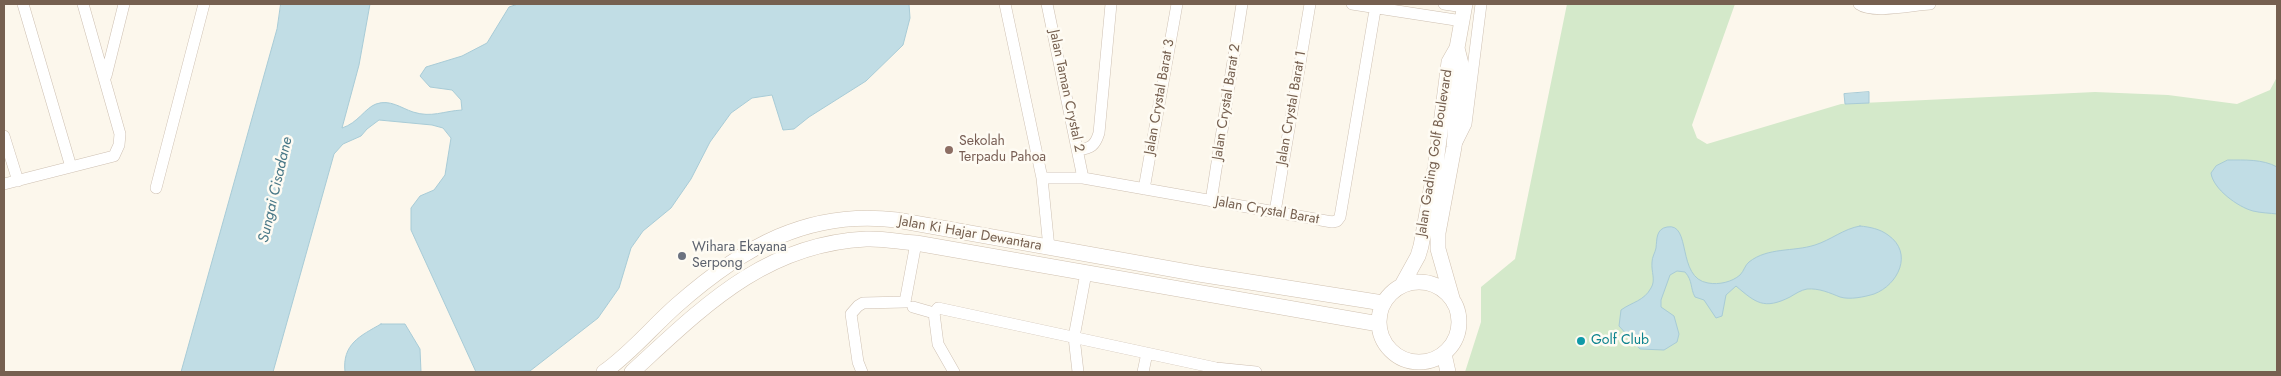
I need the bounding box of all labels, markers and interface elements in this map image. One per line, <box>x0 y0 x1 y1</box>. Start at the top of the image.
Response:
street label: Jalan Taman Crystal 2 <box>1045 28 1087 154</box>
street label: Jalan Crystal Barat 3 <box>1142 38 1178 156</box>
street label: Jalan Crystal Barat 2 <box>1210 43 1244 161</box>
street label: Jalan Crystal Barat 1 <box>1274 50 1310 166</box>
street label: Jalan Gading Golf Boulevard <box>1413 68 1457 238</box>
place label: Sekolah Terpadu Pahoa <box>959 134 1046 166</box>
water label: Sungai Cisadane <box>255 135 297 245</box>
marker: Sekolah Terpadu Pahoa <box>943 144 955 156</box>
street label: Jalan Crystal Barat <box>1214 194 1320 228</box>
street label: Jalan Ki Hajar Dewantara <box>897 213 1043 255</box>
place label: Wihara Ekayana Serpong <box>692 240 787 272</box>
marker: Wihara Ekayana Serpong <box>676 250 688 262</box>
place label: Golf Club <box>1591 333 1649 349</box>
marker: Golf Club <box>1575 335 1587 347</box>

